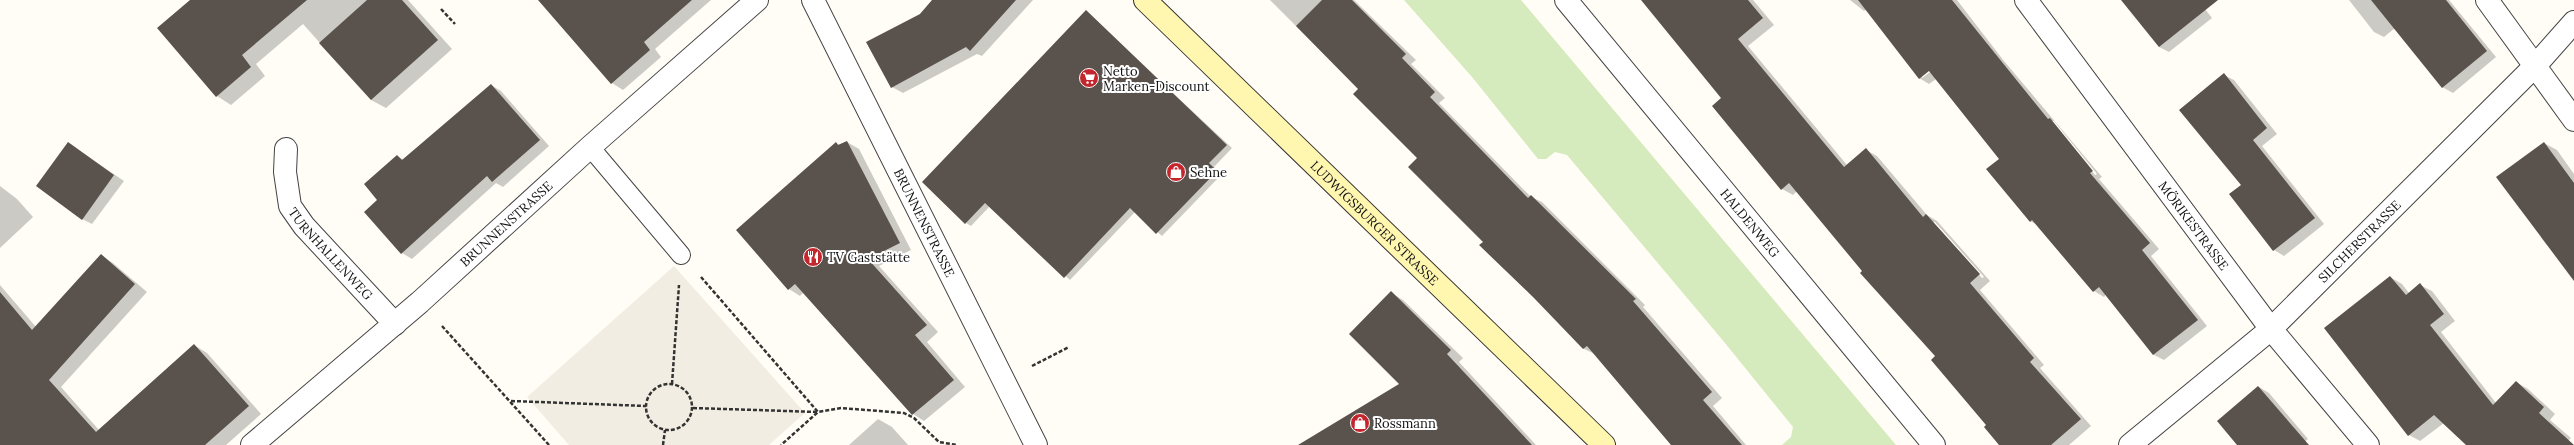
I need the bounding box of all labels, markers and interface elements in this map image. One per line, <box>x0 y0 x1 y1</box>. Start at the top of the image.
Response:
place label: Netto Marken-Discount <box>1103 63 1210 95</box>
supermarket icon: Netto Marken-Discount <box>1078 67 1100 89</box>
street label: LUDWIGSBURGER STRASSE <box>1307 157 1442 289</box>
shop icon: Sehne <box>1165 161 1187 183</box>
place label: Sehne <box>1190 164 1227 181</box>
street label: BRUNNENSTRASSE <box>890 166 959 280</box>
street label: BRUNNENSTRASSE <box>456 177 556 270</box>
street label: MÖRIKESTRASSE <box>2155 177 2233 273</box>
street label: HALDENWEG <box>1717 185 1784 261</box>
street label: SILCHERSTRASSE <box>2314 196 2404 286</box>
street label: TURNHALLENWEG <box>285 204 377 303</box>
restaurant icon: TV Gaststätte <box>802 246 824 268</box>
place label: TV Gaststätte <box>827 249 910 266</box>
shop icon: Rossmann <box>1349 412 1371 434</box>
place label: Rossmann <box>1374 415 1436 432</box>

